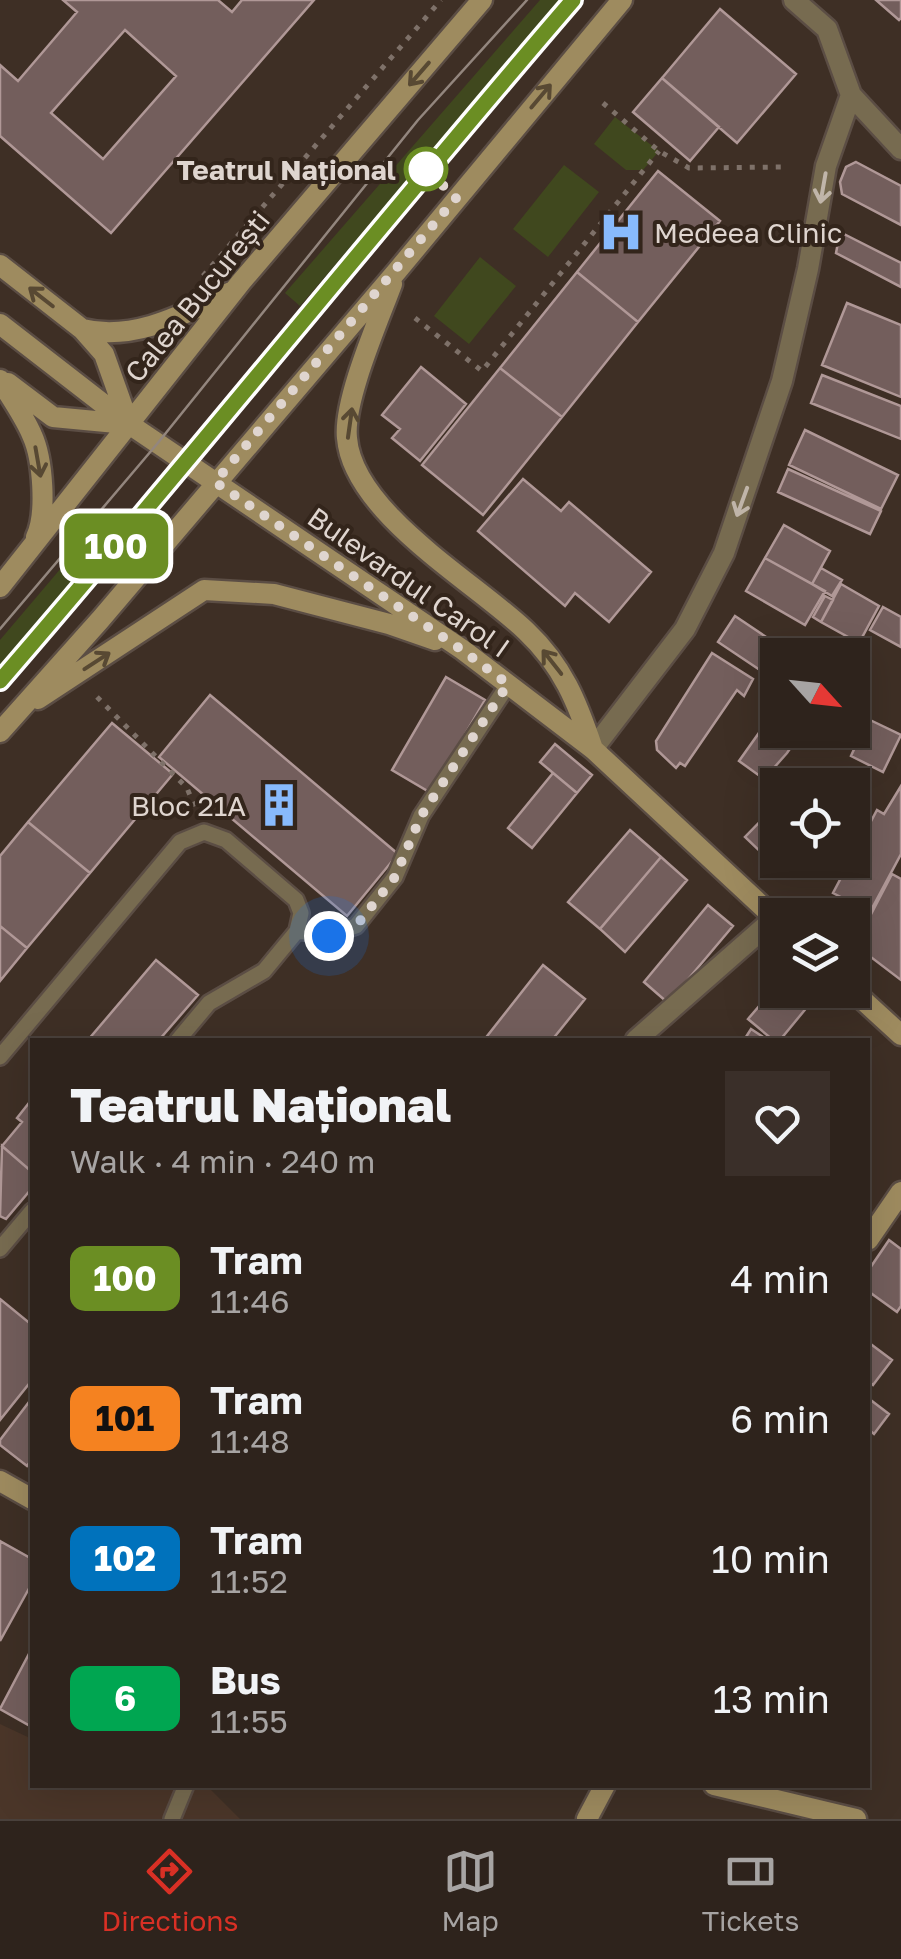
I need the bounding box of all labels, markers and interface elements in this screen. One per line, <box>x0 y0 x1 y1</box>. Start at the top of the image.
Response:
one-way arrow <box>407 61 430 86</box>
one-way arrow <box>530 84 553 109</box>
marker: Teatrul Național <box>405 148 447 190</box>
place label: Teatrul Național <box>176 153 396 186</box>
one-way arrow <box>813 171 832 204</box>
street label: Calea București <box>118 204 276 388</box>
hospital icon: Medeea Clinic <box>597 208 645 256</box>
place label: Medeea Clinic <box>654 216 842 249</box>
one-way arrow <box>28 287 55 308</box>
one-way arrow <box>341 407 359 440</box>
one-way arrow <box>29 446 48 478</box>
one-way arrow <box>732 486 750 517</box>
street label: Bulevardul Carol I <box>302 500 516 664</box>
line badge: 100 <box>58 514 174 578</box>
text: 100 <box>84 525 148 567</box>
north arrow <box>760 638 870 748</box>
map controls <box>760 638 870 1008</box>
one-way arrow <box>541 649 562 676</box>
one-way arrow <box>83 650 111 671</box>
button: locate <box>760 768 870 878</box>
building icon: Bloc 21A <box>255 781 303 829</box>
place label: Bloc 21A <box>131 789 246 822</box>
button: layers <box>760 898 870 1008</box>
your location <box>304 911 354 961</box>
button: heart <box>725 1071 830 1176</box>
text: Teatrul Național <box>70 1075 451 1133</box>
text: Walk · 4 min · 240 m <box>70 1142 375 1180</box>
text: Tram <box>210 1237 303 1282</box>
text: 4 min <box>730 1256 830 1301</box>
text: 100 <box>93 1257 157 1299</box>
text: 11:46 <box>210 1282 290 1320</box>
text: Tram <box>210 1377 303 1422</box>
text: 6 min <box>730 1396 830 1441</box>
text: 101 <box>96 1397 154 1439</box>
text: 11:48 <box>210 1422 290 1460</box>
text: Tram <box>210 1517 303 1562</box>
text: 10 min <box>711 1536 830 1581</box>
text: 102 <box>94 1537 156 1579</box>
text: 11:52 <box>210 1562 288 1600</box>
text: Bus <box>210 1657 281 1702</box>
text: 13 min <box>713 1676 830 1721</box>
text: 6 <box>114 1677 136 1719</box>
text: 11:55 <box>210 1702 288 1740</box>
tab: Directions <box>102 1844 238 1937</box>
tab: Map <box>442 1844 499 1937</box>
tab: Tickets <box>702 1844 799 1937</box>

